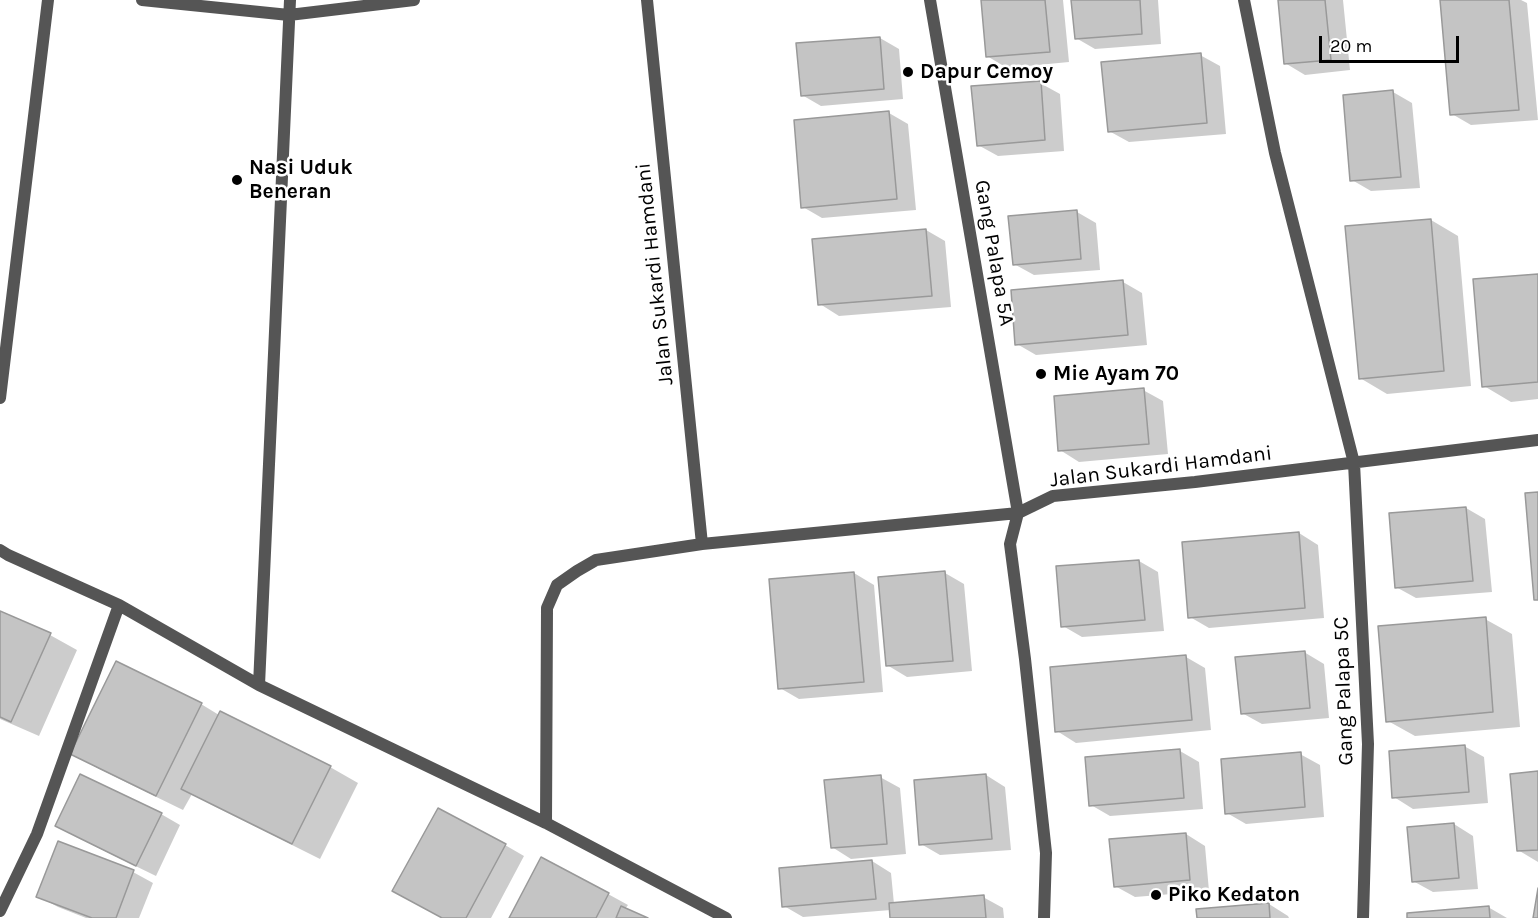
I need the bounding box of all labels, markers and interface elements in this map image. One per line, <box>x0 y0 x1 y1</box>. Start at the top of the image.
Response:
scale bar <box>1322 24 1462 62</box>
text: 20 m <box>1330 35 1372 57</box>
place label: Dapur Cemoy <box>920 59 1053 85</box>
marker: Dapur Cemoy <box>901 65 915 79</box>
place label: Nasi Uduk Beneran <box>249 155 353 205</box>
street label: Jalan Sukardi Hamdani <box>631 162 679 386</box>
marker: Nasi Uduk Beneran <box>230 173 244 187</box>
street label: Gang Palapa 5A <box>969 178 1019 328</box>
place label: Mie Ayam 70 <box>1053 361 1179 387</box>
marker: Mie Ayam 70 <box>1034 367 1048 381</box>
street label: Jalan Sukardi Hamdani <box>1049 441 1273 493</box>
street label: Gang Palapa 5C <box>1329 616 1359 766</box>
place label: Piko Kedaton <box>1168 882 1300 908</box>
marker: Piko Kedaton <box>1149 888 1163 902</box>

